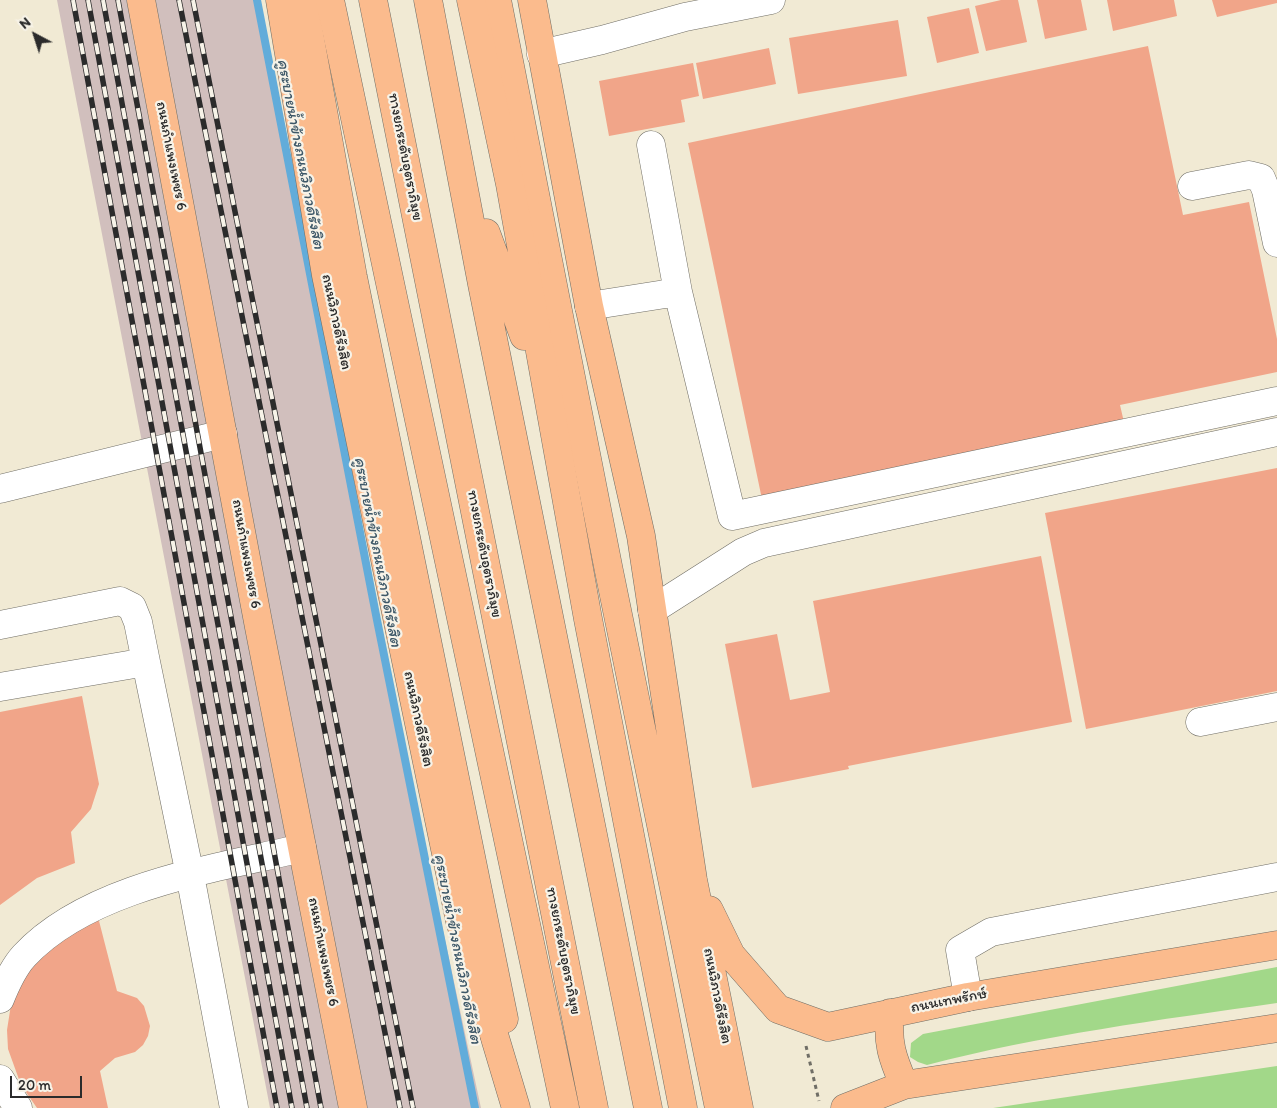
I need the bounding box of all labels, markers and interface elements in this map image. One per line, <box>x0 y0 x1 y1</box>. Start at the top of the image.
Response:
north arrow <box>10 10 60 60</box>
text: N <box>16 14 34 33</box>
water label: คูระบายน้ำข้างถนนวิภาวดีรังสิต <box>272 57 328 251</box>
street label: ทางยกระดับอุตราภิมุข <box>384 92 426 222</box>
street label: ถนนกำแพงเพชร 6 <box>152 100 190 212</box>
street label: ถนนวิภาวดีรังสิต <box>317 272 355 372</box>
water label: คูระบายน้ำข้างถนนวิภาวดีรังสิต <box>349 455 405 649</box>
street label: ทางยกระดับอุตราภิมุข <box>463 489 505 619</box>
street label: ถนนกำแพงเพชร 6 <box>228 498 264 610</box>
street label: ถนนวิภาวดีรังสิต <box>399 669 437 769</box>
water label: คูระบายน้ำข้างถนนวิภาวดีรังสิต <box>429 852 485 1046</box>
street label: ทางยกระดับอุตราภิมุข <box>542 886 584 1016</box>
street label: ถนนกำแพงเพชร 6 <box>304 896 342 1008</box>
street label: ถนนวิภาวดีรังสิต <box>699 946 735 1046</box>
street label: ถนนเทพรักษ์ <box>909 985 989 1017</box>
scale bar <box>12 1066 85 1098</box>
text: 20 m <box>18 1076 51 1094</box>

